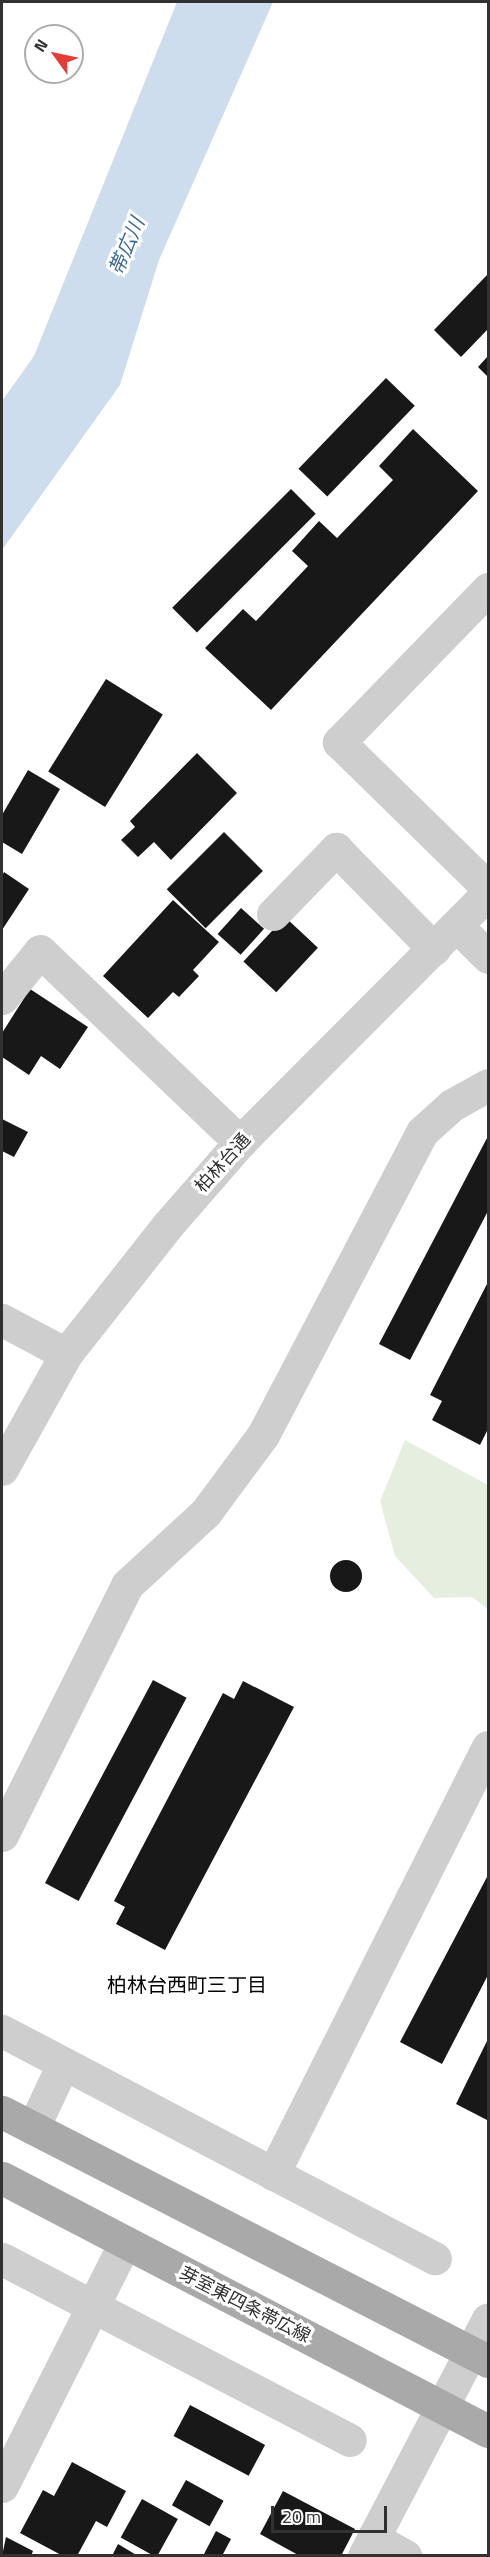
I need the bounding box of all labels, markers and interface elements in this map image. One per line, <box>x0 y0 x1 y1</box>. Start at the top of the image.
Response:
north arrow <box>24 24 84 84</box>
text: N <box>27 34 54 56</box>
water label: 帯広川 <box>103 214 149 278</box>
street label: 柏林台通 <box>191 1129 255 1197</box>
district label: 柏林台西町三丁目 <box>107 1972 267 1996</box>
street label: 芽室東四条帯広線 <box>176 2263 314 2347</box>
scale bar <box>274 2494 390 2532</box>
text: 20 m <box>282 2503 321 2530</box>

